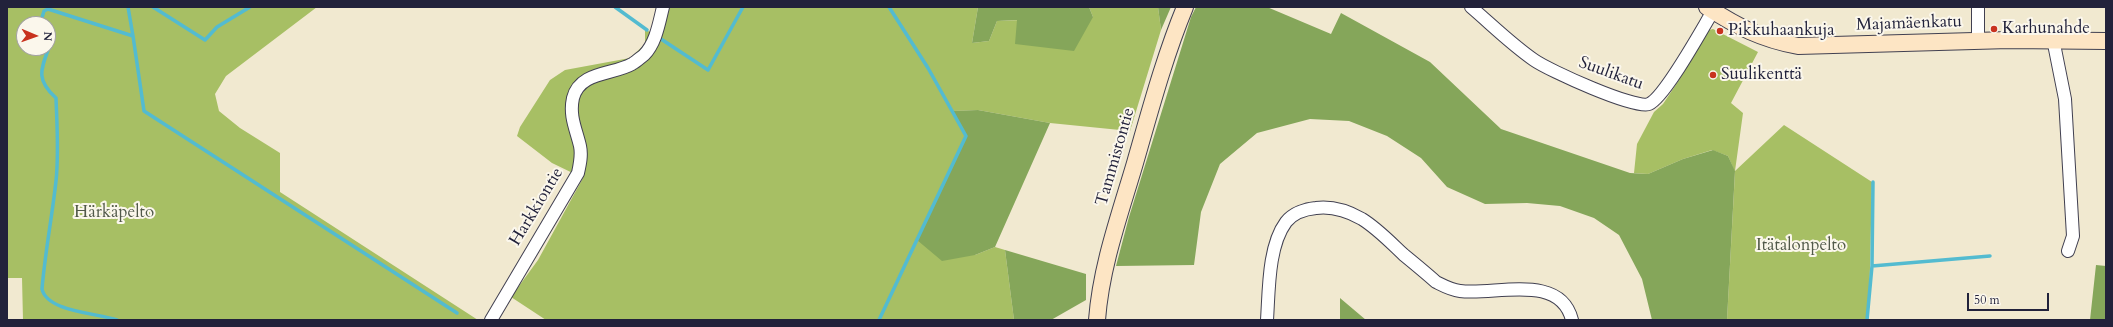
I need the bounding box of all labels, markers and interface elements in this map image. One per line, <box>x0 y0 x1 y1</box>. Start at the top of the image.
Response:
street label: Majamäenkatu <box>1856 12 1962 36</box>
north arrow <box>16 16 56 56</box>
place label: Karhunahde <box>2002 19 2090 39</box>
place label: Pikkuhaankuja <box>1728 21 1835 41</box>
marker: Karhunahde <box>1989 24 1999 34</box>
marker: Pikkuhaankuja <box>1715 26 1725 36</box>
text: N <box>40 31 55 41</box>
street label: Suulikatu <box>1576 53 1646 95</box>
place label: Suulikenttä <box>1721 65 1802 85</box>
marker: Suulikenttä <box>1708 70 1718 80</box>
street label: Tammistontie <box>1092 106 1140 208</box>
street label: Harkkiontie <box>506 164 568 250</box>
park label: Härkäpelto <box>74 203 154 223</box>
park label: Itätalonpelto <box>1756 236 1846 256</box>
scale bar <box>1969 285 2051 311</box>
text: 50 m <box>1974 292 2000 308</box>

